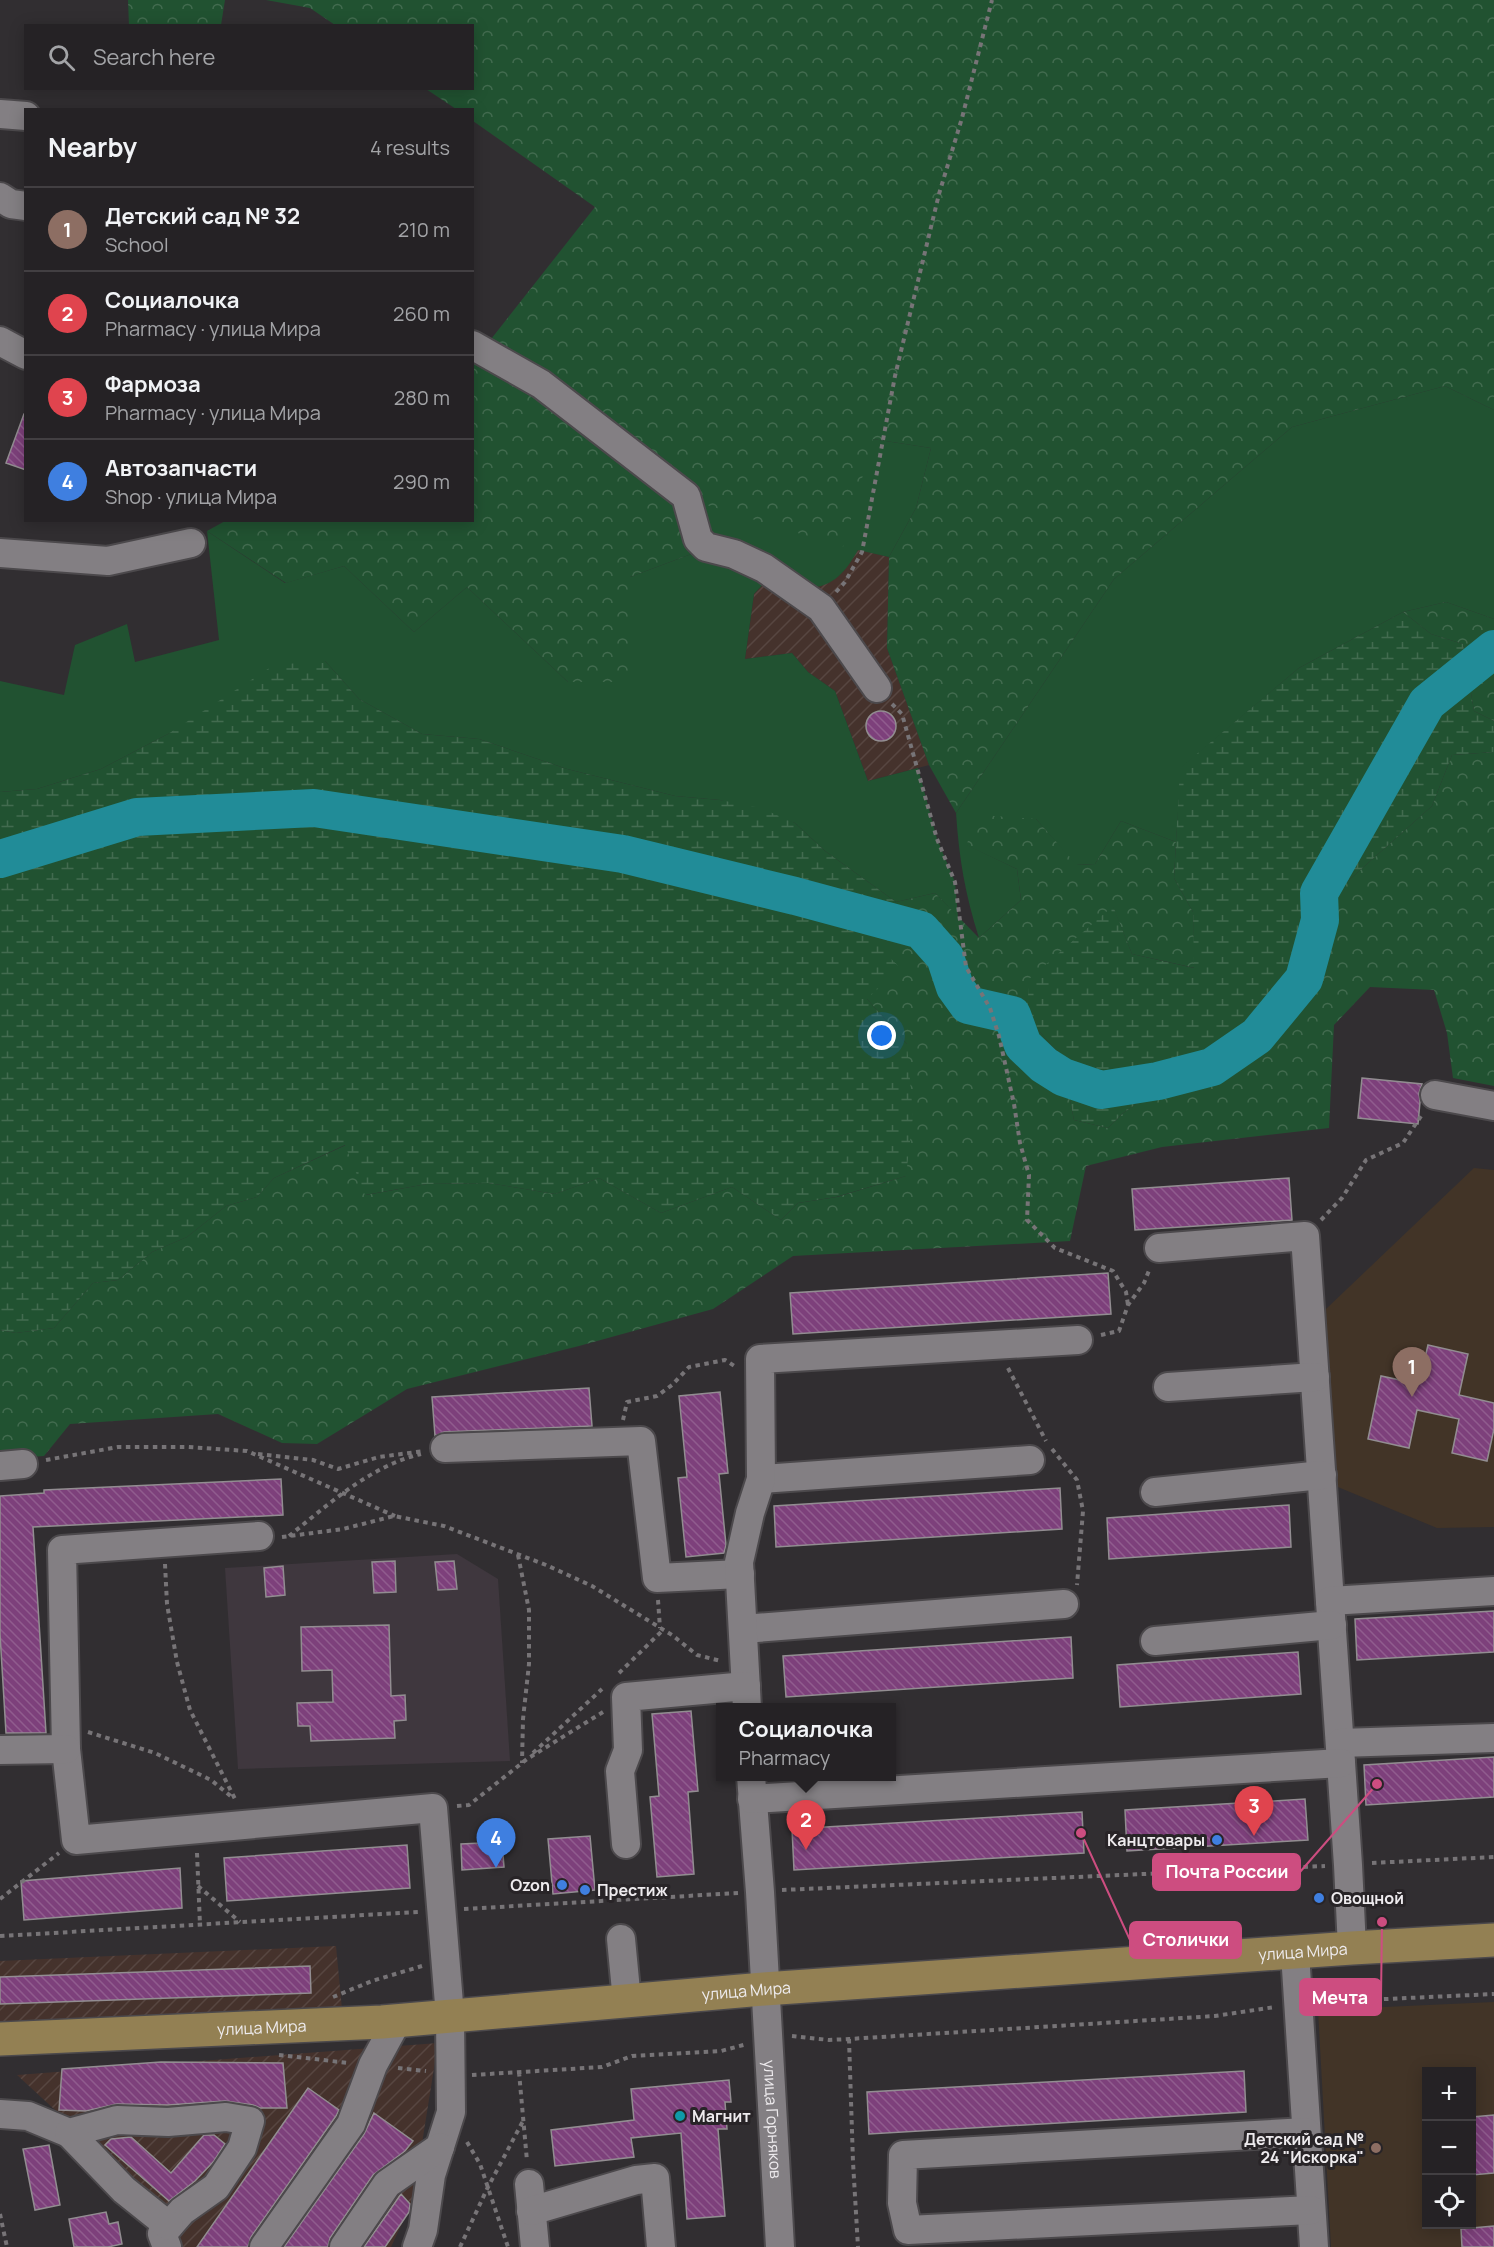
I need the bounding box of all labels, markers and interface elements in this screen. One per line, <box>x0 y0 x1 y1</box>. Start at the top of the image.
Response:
search box <box>24 24 474 90</box>
icon: search <box>45 41 78 74</box>
text: Search here <box>93 42 215 72</box>
text: Nearby <box>48 129 137 165</box>
text: 4 results <box>370 134 450 161</box>
text: Детский сад № 32 <box>105 201 300 231</box>
text: 1 <box>63 216 72 243</box>
text: 210 m <box>398 216 450 243</box>
text: School <box>105 231 169 258</box>
text: Социалочка <box>105 285 239 315</box>
text: 2 <box>62 300 73 327</box>
text: 260 m <box>393 300 450 327</box>
text: Pharmacy · улица Мира <box>105 315 321 342</box>
text: Фармоза <box>105 369 201 399</box>
text: 3 <box>62 384 73 411</box>
text: 280 m <box>394 384 450 411</box>
text: Pharmacy · улица Мира <box>105 399 321 426</box>
text: Автозапчасти <box>105 453 257 483</box>
text: 4 <box>61 468 74 495</box>
text: 290 m <box>393 468 450 495</box>
text: Shop · улица Мира <box>105 483 277 510</box>
your location <box>867 1021 896 1050</box>
pin: 1 <box>1392 1348 1432 1397</box>
popup <box>716 1703 896 1781</box>
text: Социалочка <box>739 1714 873 1744</box>
text: Pharmacy <box>739 1744 830 1771</box>
pin: 3 <box>1234 1786 1274 1836</box>
pin: 2 <box>786 1800 826 1850</box>
pin: 4 <box>476 1818 516 1868</box>
place label: Канцтовары <box>1107 1829 1205 1851</box>
marker: Канцтовары <box>1210 1833 1224 1847</box>
callout: Почта России <box>1153 1854 1300 1890</box>
text: Почта России <box>1166 1859 1288 1883</box>
place label: Ozon <box>510 1874 550 1896</box>
marker: Ozon <box>555 1878 569 1892</box>
place label: Престиж <box>597 1879 668 1901</box>
marker: Престиж <box>578 1883 592 1897</box>
place label: Овощной <box>1331 1887 1404 1909</box>
marker: Овощной <box>1312 1891 1326 1905</box>
callout: Столички <box>1130 1922 1241 1958</box>
text: Столички <box>1143 1927 1229 1951</box>
street label: улица Мира <box>1258 1937 1348 1966</box>
street label: улица Мира <box>701 1976 792 2005</box>
callout: Мечта <box>1300 1979 1381 2015</box>
text: Мечта <box>1312 1985 1368 2009</box>
street label: улица Мира <box>217 2014 307 2040</box>
street label: улица Горняков <box>758 2059 787 2180</box>
map controls <box>1422 2067 1476 2229</box>
button: + <box>1422 2067 1476 2121</box>
place label: Магнит <box>692 2105 751 2127</box>
marker: Магнит <box>673 2109 687 2123</box>
button: − <box>1422 2121 1476 2175</box>
place label: Детский сад № 24 "Искорка" <box>1244 2128 1364 2168</box>
marker: Детский сад № 24 "Искорка" <box>1369 2141 1383 2155</box>
button: locate <box>1422 2175 1476 2229</box>

